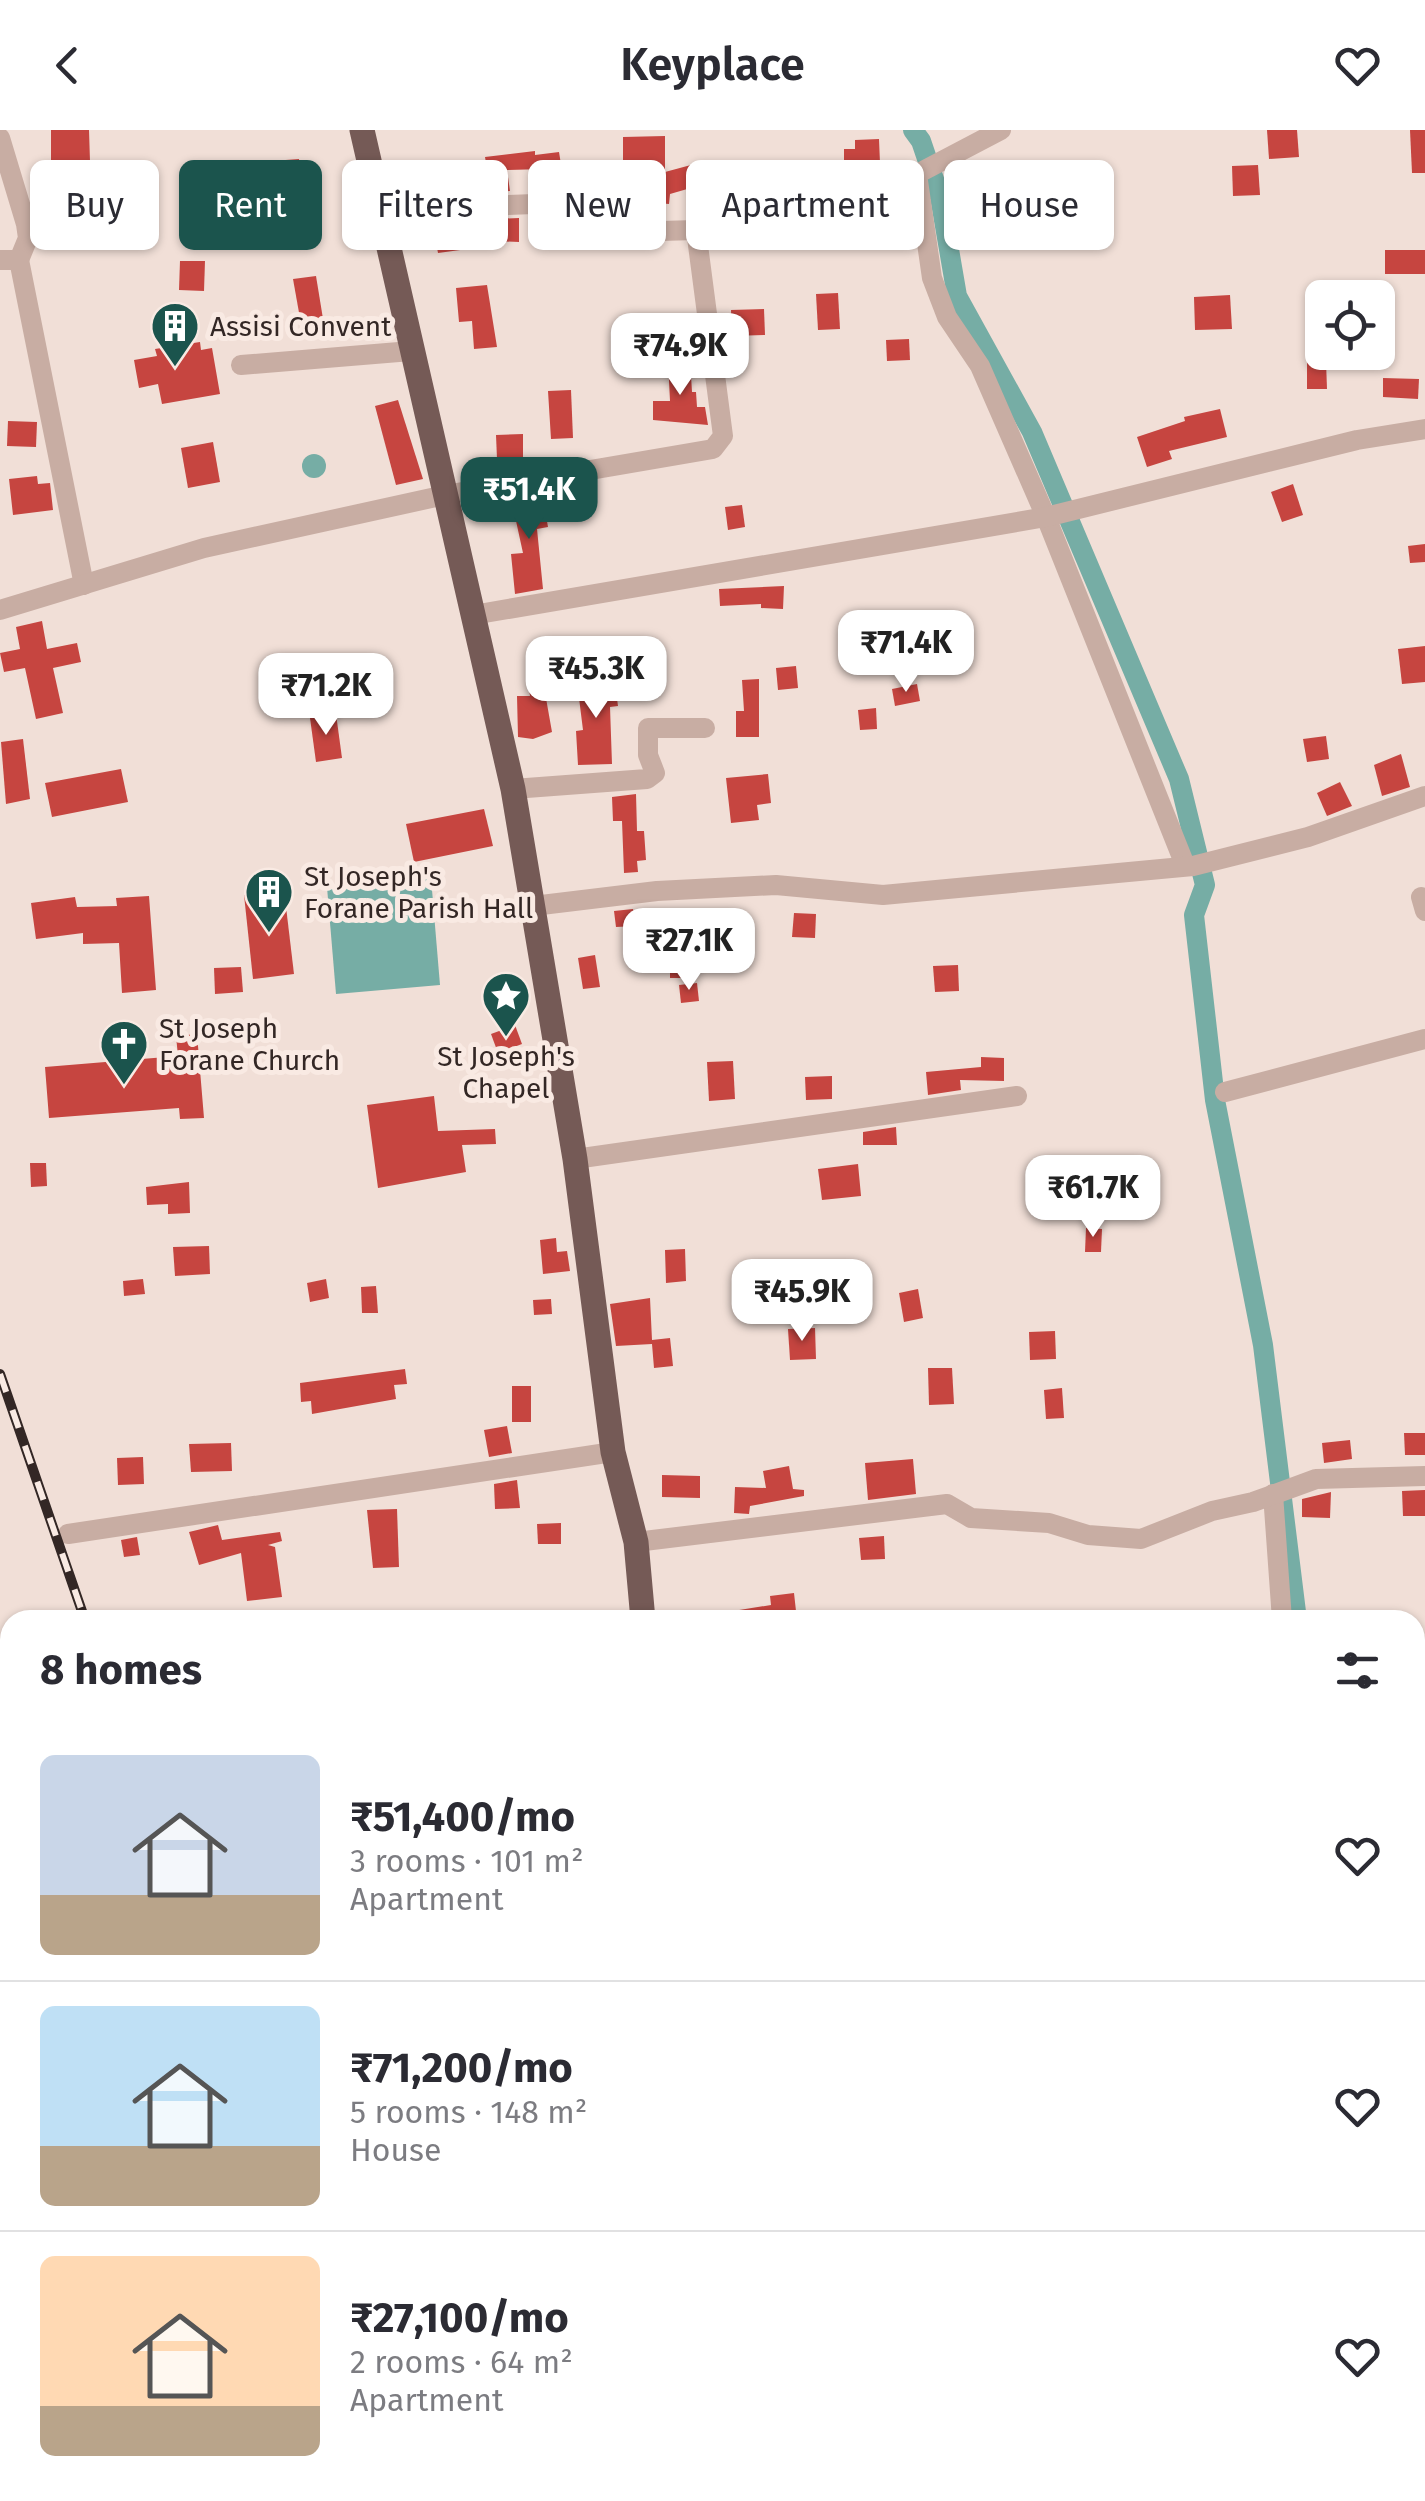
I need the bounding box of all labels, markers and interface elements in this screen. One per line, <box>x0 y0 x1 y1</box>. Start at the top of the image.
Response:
icon: back <box>40 38 95 93</box>
text: Keyplace <box>620 38 805 92</box>
icon: heart <box>1330 38 1385 93</box>
chip: Buy <box>30 160 159 250</box>
chip: Rent <box>179 160 322 250</box>
chip: Filters <box>342 160 508 250</box>
chip: New <box>528 160 666 250</box>
chip: Apartment <box>686 160 924 250</box>
chip: House <box>944 160 1114 250</box>
map controls <box>1305 280 1395 370</box>
button: locate <box>1305 280 1395 370</box>
building icon: Assisi Convent <box>149 300 201 368</box>
place label: Assisi Convent <box>210 310 392 343</box>
pin: ₹74.9K <box>599 313 761 398</box>
text: ₹74.9K <box>633 326 727 364</box>
pin: ₹51.4K <box>448 457 610 542</box>
text: ₹51.4K <box>483 470 575 508</box>
pin: ₹71.4K <box>825 610 987 695</box>
text: ₹71.4K <box>860 623 952 661</box>
pin: ₹45.3K <box>515 636 677 721</box>
text: ₹45.3K <box>548 649 644 687</box>
pin: ₹71.2K <box>245 653 407 738</box>
text: ₹71.2K <box>280 666 372 704</box>
place label: St Joseph's Forane Parish Hall <box>304 860 533 925</box>
building icon: St Joseph's Forane Parish Hall <box>243 866 295 934</box>
pin: ₹27.1K <box>608 908 770 993</box>
text: ₹27.1K <box>645 921 733 959</box>
place icon: St Joseph's Chapel <box>480 970 532 1038</box>
place label: St Joseph Forane Church <box>159 1012 340 1077</box>
church icon: St Joseph Forane Church <box>98 1018 150 1086</box>
place label: St Joseph's Chapel <box>437 1040 575 1105</box>
pin: ₹61.7K <box>1012 1155 1174 1240</box>
text: ₹61.7K <box>1047 1168 1139 1206</box>
pin: ₹45.9K <box>721 1259 883 1344</box>
text: ₹45.9K <box>754 1272 850 1310</box>
icon: filters <box>1330 1643 1385 1698</box>
text: 8 homes <box>40 1645 202 1695</box>
text: ₹51,400/mo <box>350 1792 575 1842</box>
icon: home <box>120 1795 240 1915</box>
icon: heart <box>1330 1828 1385 1883</box>
text: 3 rooms · 101 m² <box>350 1842 584 1880</box>
text: Apartment <box>350 1880 504 1918</box>
text: ₹71,200/mo <box>350 2043 573 2093</box>
icon: home <box>120 2046 240 2166</box>
icon: heart <box>1330 2079 1385 2134</box>
text: 5 rooms · 148 m² <box>350 2093 587 2131</box>
text: House <box>350 2131 441 2169</box>
text: ₹27,100/mo <box>350 2293 569 2343</box>
icon: home <box>120 2296 240 2416</box>
icon: heart <box>1330 2329 1385 2384</box>
text: 2 rooms · 64 m² <box>350 2343 573 2381</box>
text: Apartment <box>350 2381 504 2419</box>

